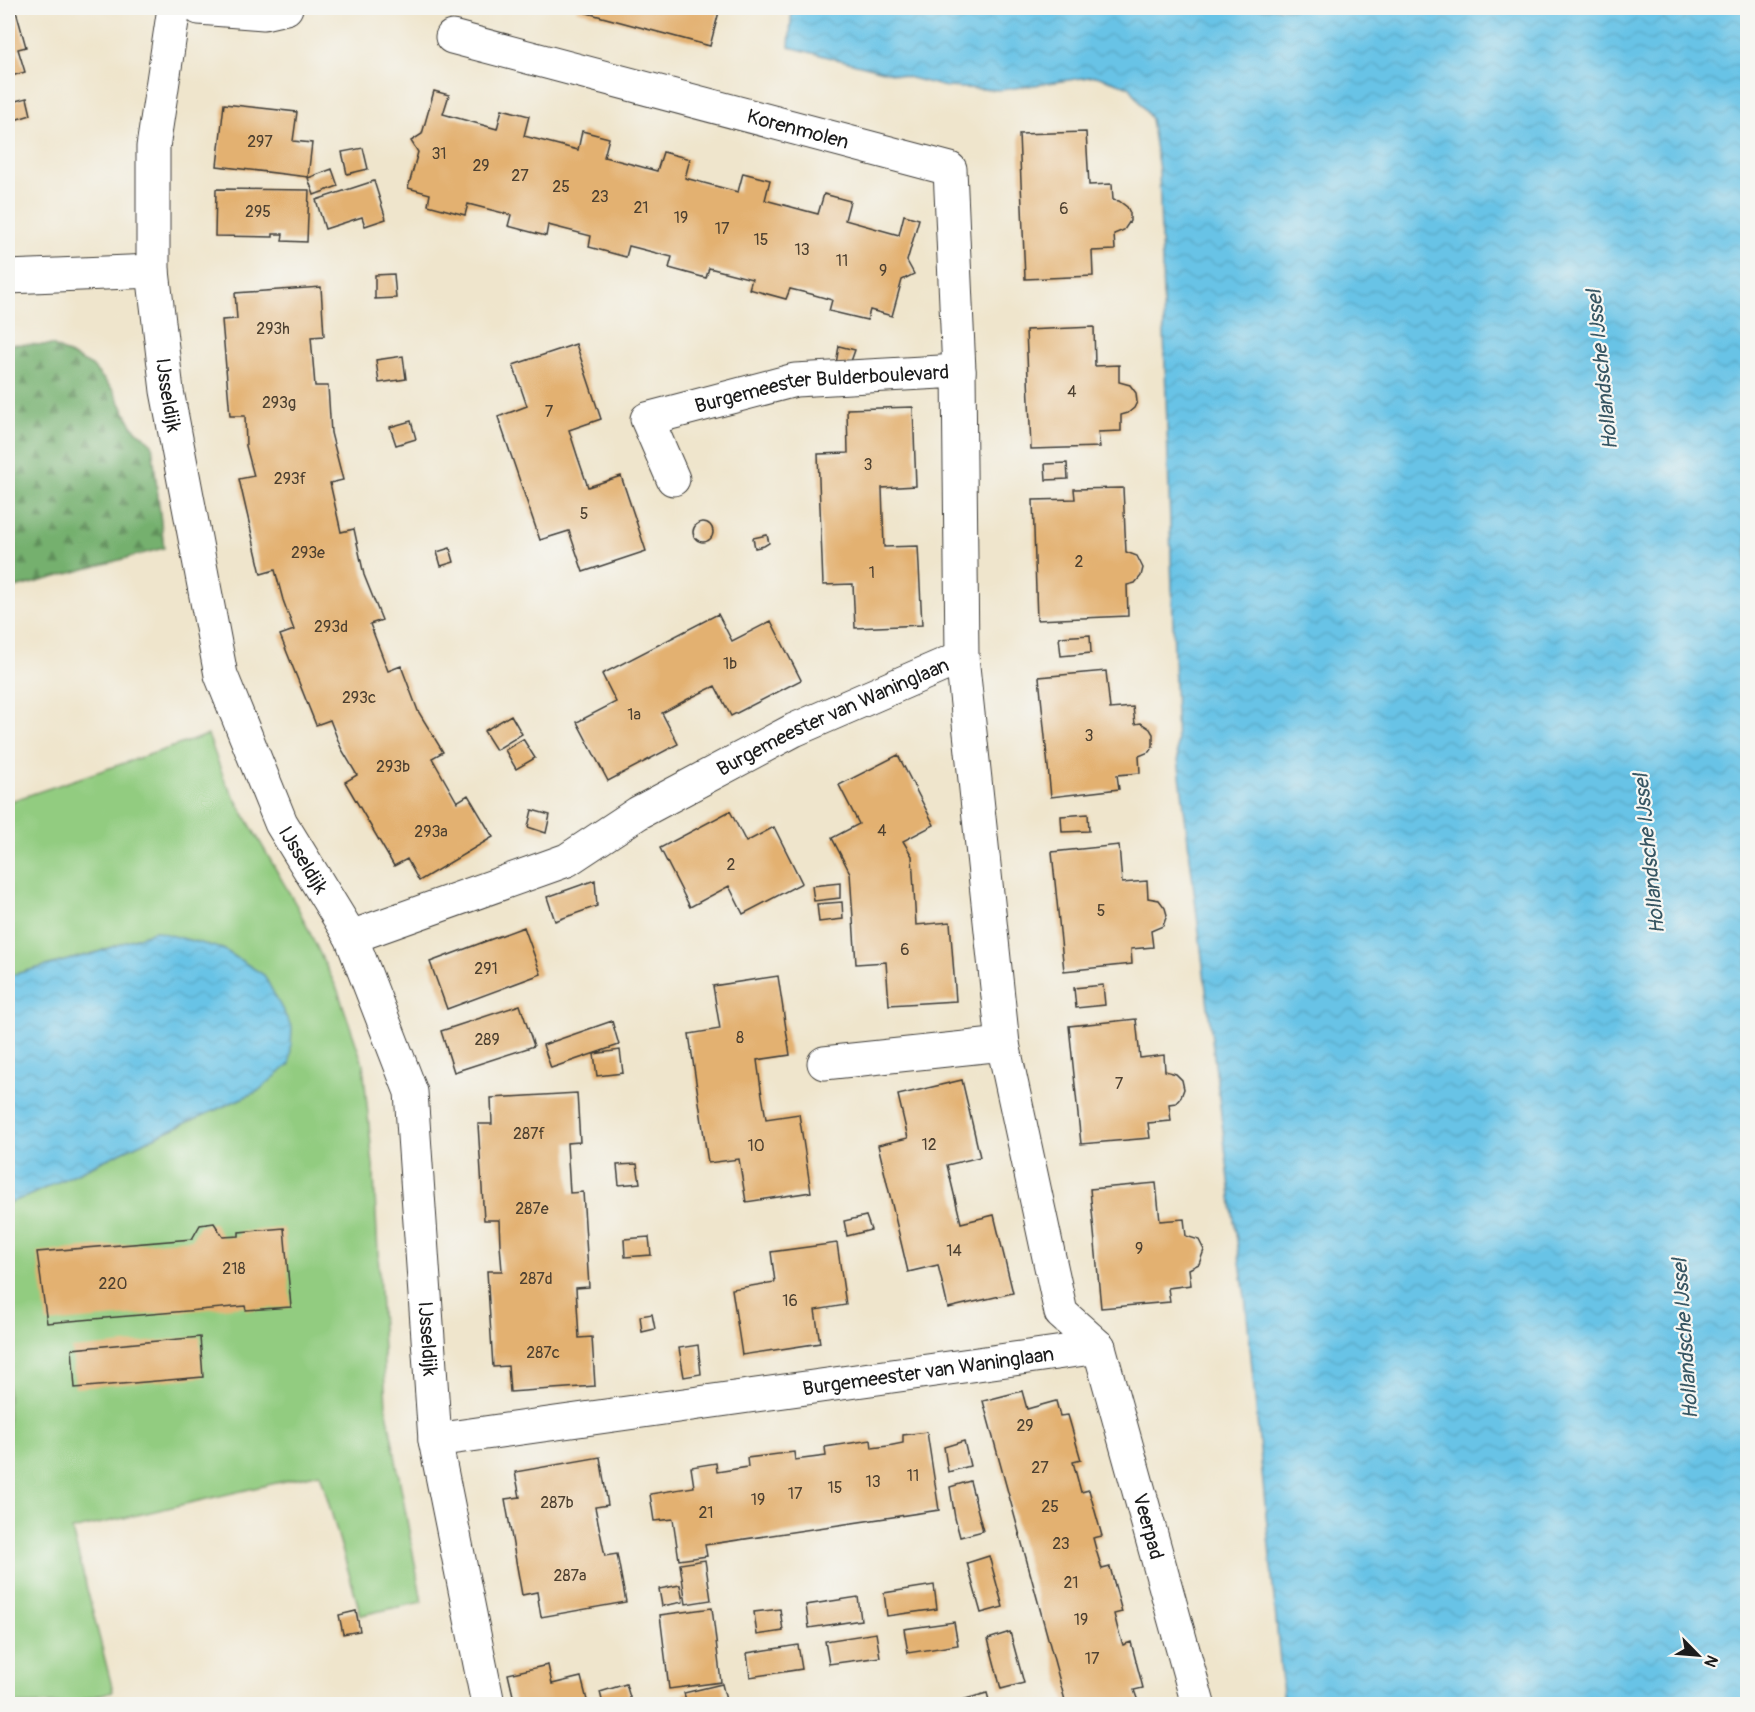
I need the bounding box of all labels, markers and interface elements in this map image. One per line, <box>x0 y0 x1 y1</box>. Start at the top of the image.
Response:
street label: Korenmolen <box>744 104 852 155</box>
house number: 297 <box>247 132 273 152</box>
house number: 31 <box>431 144 447 164</box>
house number: 29 <box>472 156 490 176</box>
house number: 27 <box>511 166 529 186</box>
house number: 25 <box>552 177 570 197</box>
house number: 23 <box>591 187 609 207</box>
house number: 21 <box>633 198 649 218</box>
house number: 6 <box>1059 199 1069 219</box>
house number: 295 <box>245 202 271 222</box>
house number: 19 <box>674 208 688 228</box>
house number: 17 <box>715 219 730 239</box>
house number: 15 <box>754 230 768 250</box>
house number: 13 <box>794 240 810 260</box>
house number: 11 <box>836 251 848 271</box>
house number: 9 <box>879 261 887 281</box>
water label: Hollandsche IJssel <box>1580 287 1624 451</box>
house number: 293h <box>256 319 290 339</box>
street label: IJsseldijk <box>150 356 187 435</box>
street label: Burgemeester Bulderboulevard <box>692 360 950 419</box>
house number: 4 <box>1067 382 1077 402</box>
house number: 293g <box>262 393 296 413</box>
house number: 7 <box>545 402 554 422</box>
house number: 3 <box>864 455 873 475</box>
house number: 293f <box>274 469 307 489</box>
house number: 5 <box>580 504 588 524</box>
house number: 293e <box>291 543 325 563</box>
house number: 2 <box>1075 552 1084 572</box>
house number: 1 <box>869 563 875 583</box>
house number: 293d <box>314 617 348 637</box>
street label: Burgemeester van Waninglaan <box>713 652 953 782</box>
house number: 1b <box>723 654 737 674</box>
house number: 293c <box>342 688 376 708</box>
house number: 1a <box>627 705 641 725</box>
house number: 3 <box>1085 726 1094 746</box>
house number: 293b <box>376 757 410 777</box>
water label: Hollandsche IJssel <box>1627 771 1671 935</box>
house number: 4 <box>877 821 887 841</box>
street label: IJsseldijk <box>273 822 334 899</box>
house number: 293a <box>414 822 448 842</box>
house number: 2 <box>727 855 736 875</box>
house number: 5 <box>1097 901 1105 921</box>
house number: 6 <box>900 940 910 960</box>
house number: 291 <box>474 959 498 979</box>
house number: 8 <box>736 1028 744 1048</box>
house number: 289 <box>474 1030 500 1050</box>
house number: 7 <box>1115 1074 1124 1094</box>
house number: 287f <box>513 1124 545 1144</box>
house number: 12 <box>921 1135 937 1155</box>
house number: 10 <box>747 1136 765 1156</box>
house number: 287e <box>515 1199 549 1219</box>
house number: 9 <box>1135 1239 1143 1259</box>
house number: 14 <box>946 1241 962 1261</box>
water label: Hollandsche IJssel <box>1666 1256 1705 1420</box>
house number: 218 <box>222 1259 246 1279</box>
house number: 287d <box>519 1269 553 1289</box>
house number: 220 <box>99 1274 127 1294</box>
house number: 16 <box>782 1291 798 1311</box>
street label: IJsseldijk <box>412 1301 443 1378</box>
street label: Burgemeester van Waninglaan <box>801 1341 1056 1401</box>
house number: 287c <box>526 1343 560 1363</box>
house number: 29 <box>1016 1416 1034 1436</box>
house number: 27 <box>1031 1458 1049 1478</box>
house number: 11 <box>907 1466 919 1486</box>
house number: 13 <box>865 1472 881 1492</box>
house number: 15 <box>828 1478 842 1498</box>
house number: 17 <box>788 1484 803 1504</box>
house number: 19 <box>751 1490 765 1510</box>
street label: Veerpad <box>1127 1491 1169 1562</box>
house number: 287b <box>540 1493 574 1513</box>
house number: 25 <box>1041 1497 1059 1517</box>
house number: 21 <box>698 1503 714 1523</box>
house number: 23 <box>1052 1534 1070 1554</box>
house number: 287a <box>554 1566 586 1586</box>
house number: 21 <box>1063 1573 1079 1593</box>
house number: 19 <box>1074 1610 1088 1630</box>
north arrow <box>1668 1625 1728 1685</box>
house number: 17 <box>1085 1649 1100 1669</box>
text: N <box>1699 1652 1722 1670</box>

